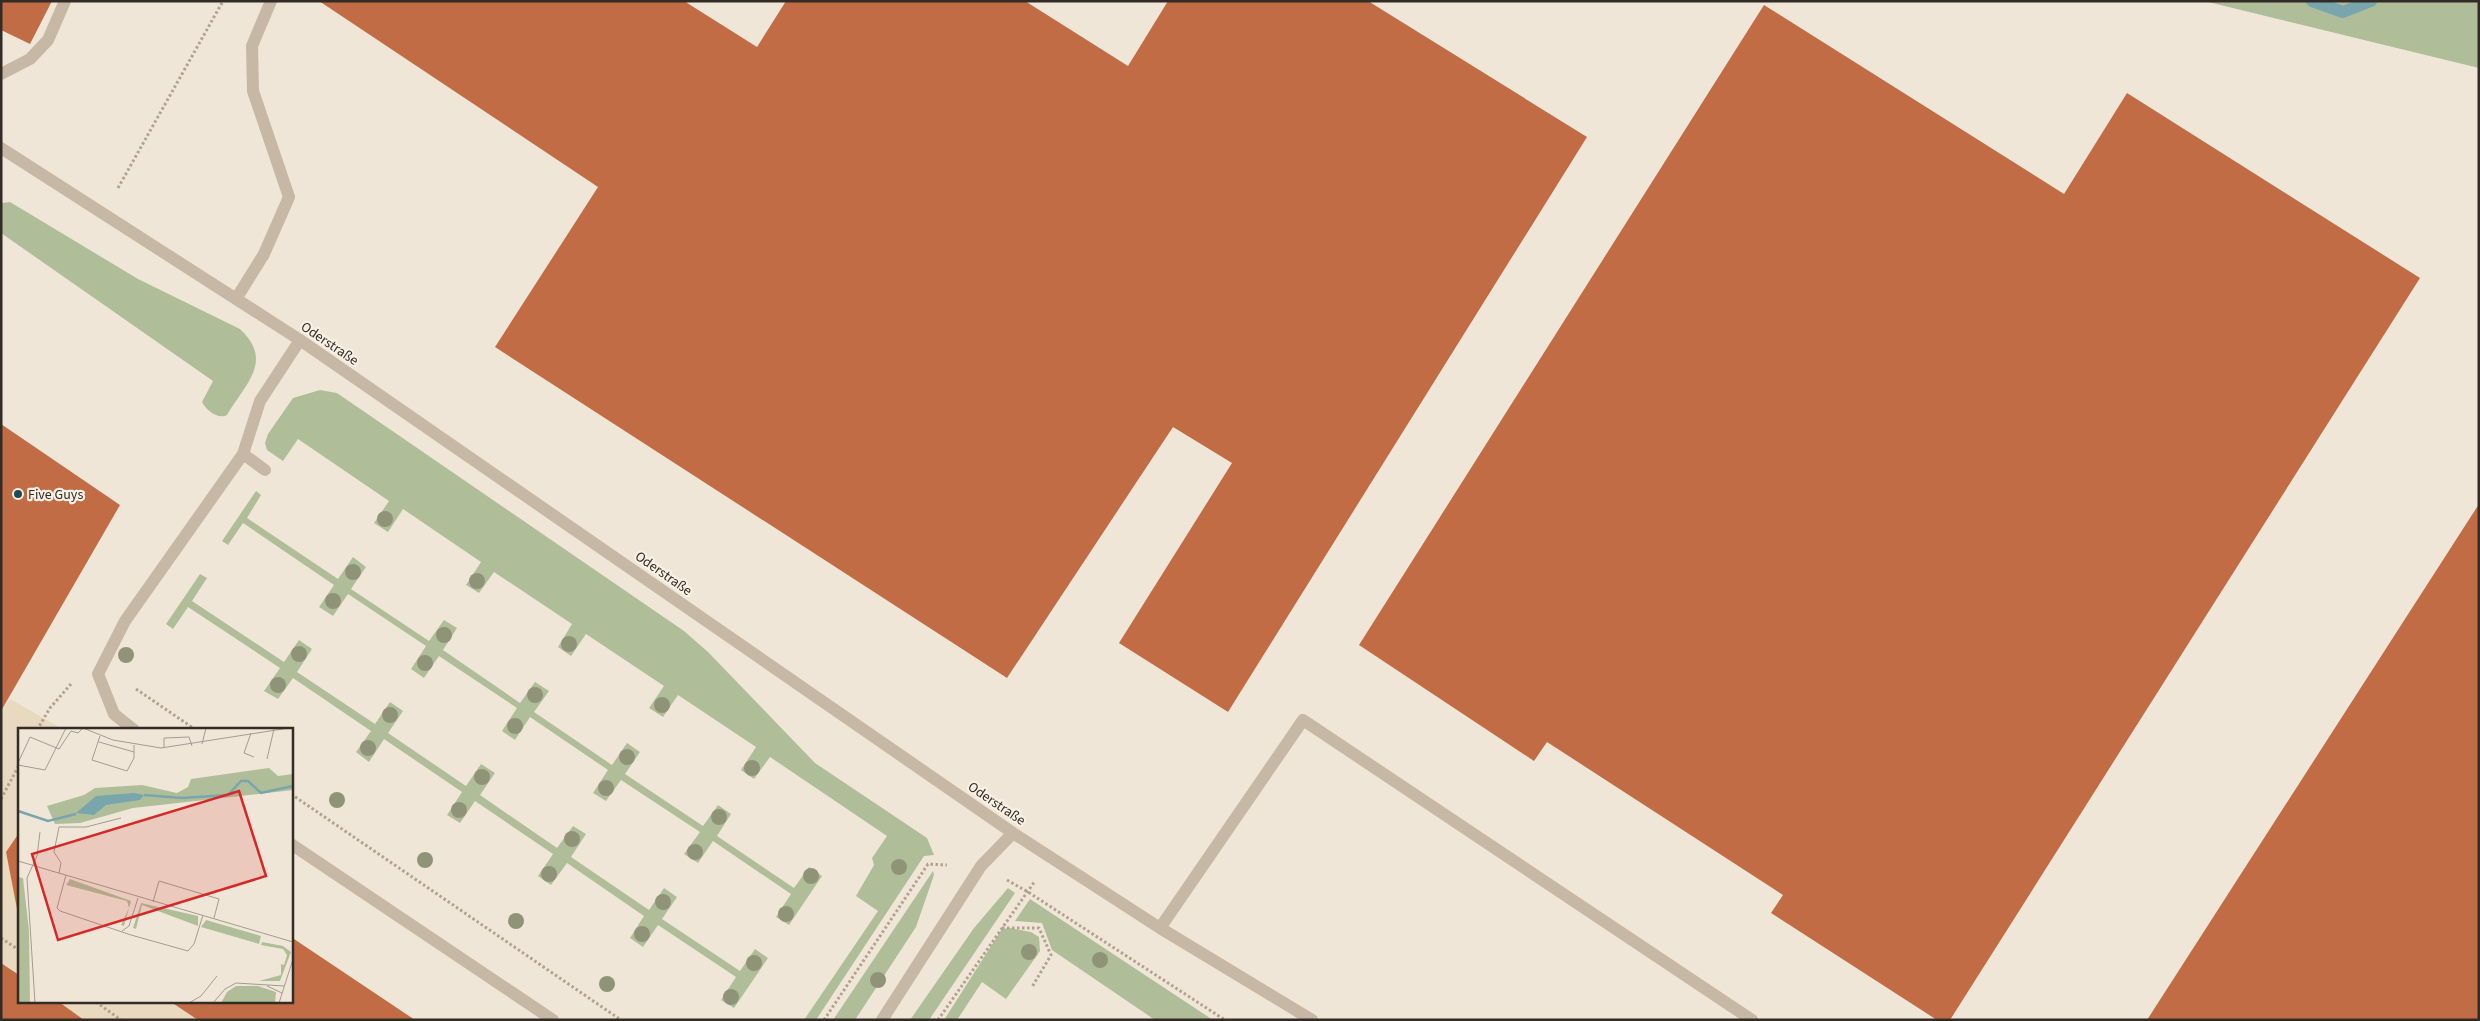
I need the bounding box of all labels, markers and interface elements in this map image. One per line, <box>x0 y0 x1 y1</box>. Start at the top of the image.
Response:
street label: Oderstraße <box>297 317 362 371</box>
place label: Five Guys <box>28 485 83 505</box>
marker: Five Guys <box>12 488 24 500</box>
street label: Oderstraße <box>631 547 696 601</box>
inset map <box>18 728 292 1004</box>
street label: Oderstraße <box>964 777 1029 831</box>

